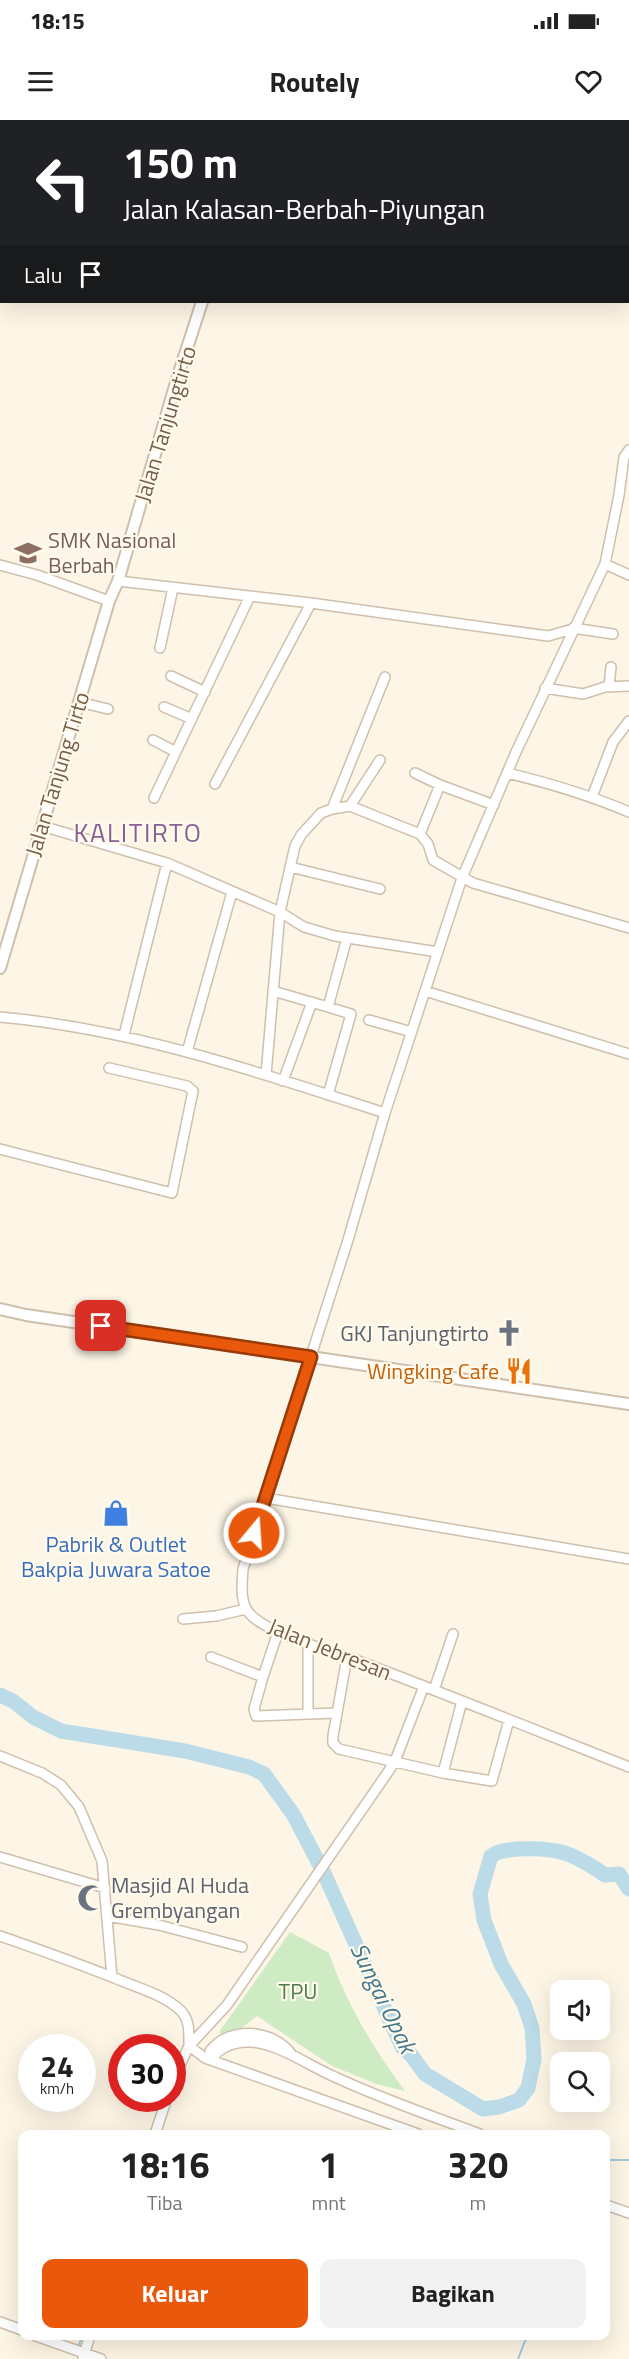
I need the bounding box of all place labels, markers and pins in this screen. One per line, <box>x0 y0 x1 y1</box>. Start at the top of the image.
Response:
place label: SMK Nasional Berbah <box>48 523 176 582</box>
school or university icon: SMK Nasional Berbah <box>13 538 43 568</box>
pin <box>75 1300 126 1351</box>
place label: GKJ Tanjungtirto <box>340 1316 489 1350</box>
church icon: GKJ Tanjungtirto <box>494 1318 524 1348</box>
place label: Wingking Cafe <box>367 1354 499 1388</box>
restaurant icon: Wingking Cafe <box>504 1356 534 1386</box>
shop icon: Pabrik & Outlet Bakpia Juwara Satoe <box>101 1498 131 1528</box>
place label: Pabrik & Outlet Bakpia Juwara Satoe <box>21 1527 211 1586</box>
place label: Masjid Al Huda Grembyangan <box>111 1868 249 1927</box>
mosque icon: Masjid Al Huda Grembyangan <box>76 1883 106 1913</box>

